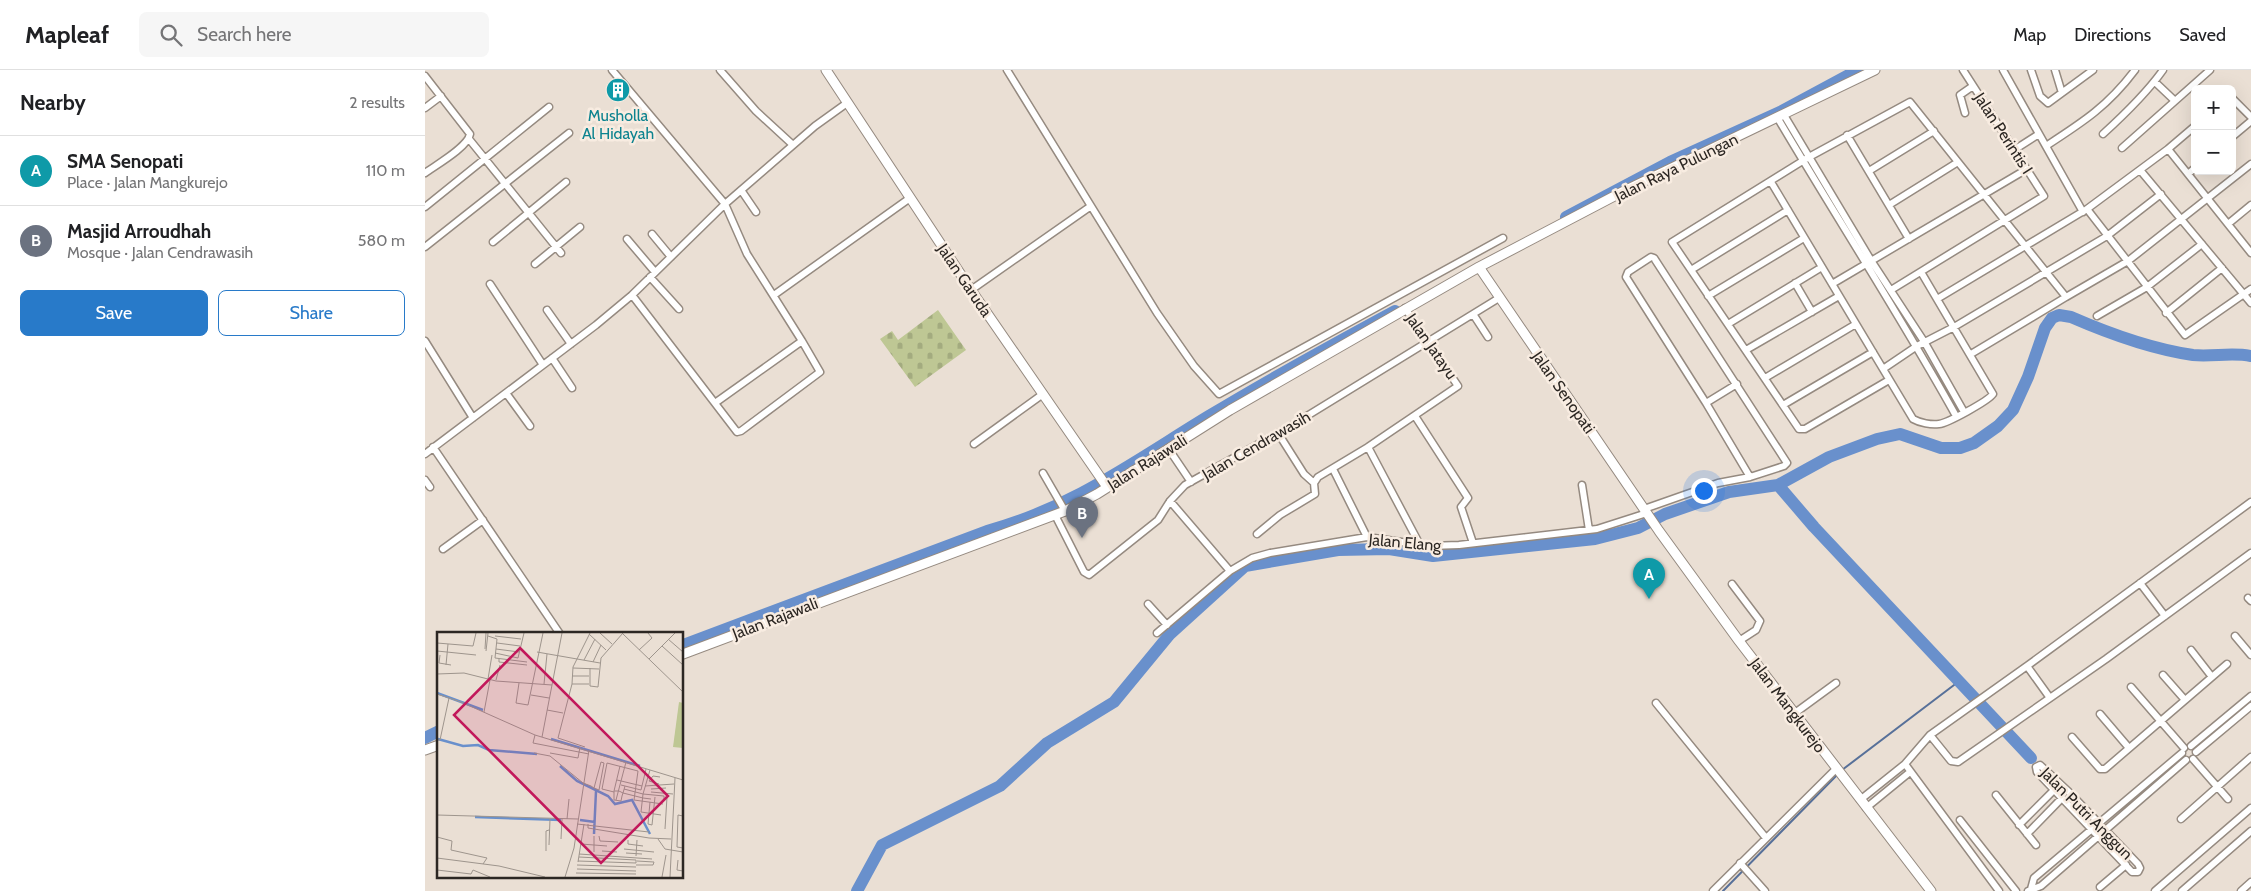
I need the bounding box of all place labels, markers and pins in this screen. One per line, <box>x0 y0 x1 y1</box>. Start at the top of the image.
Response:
building icon: Musholla Al Hidayah <box>605 77 631 103</box>
place label: Musholla Al Hidayah <box>582 106 654 143</box>
pin: B <box>1066 497 1098 538</box>
pin: A <box>1633 558 1665 599</box>

